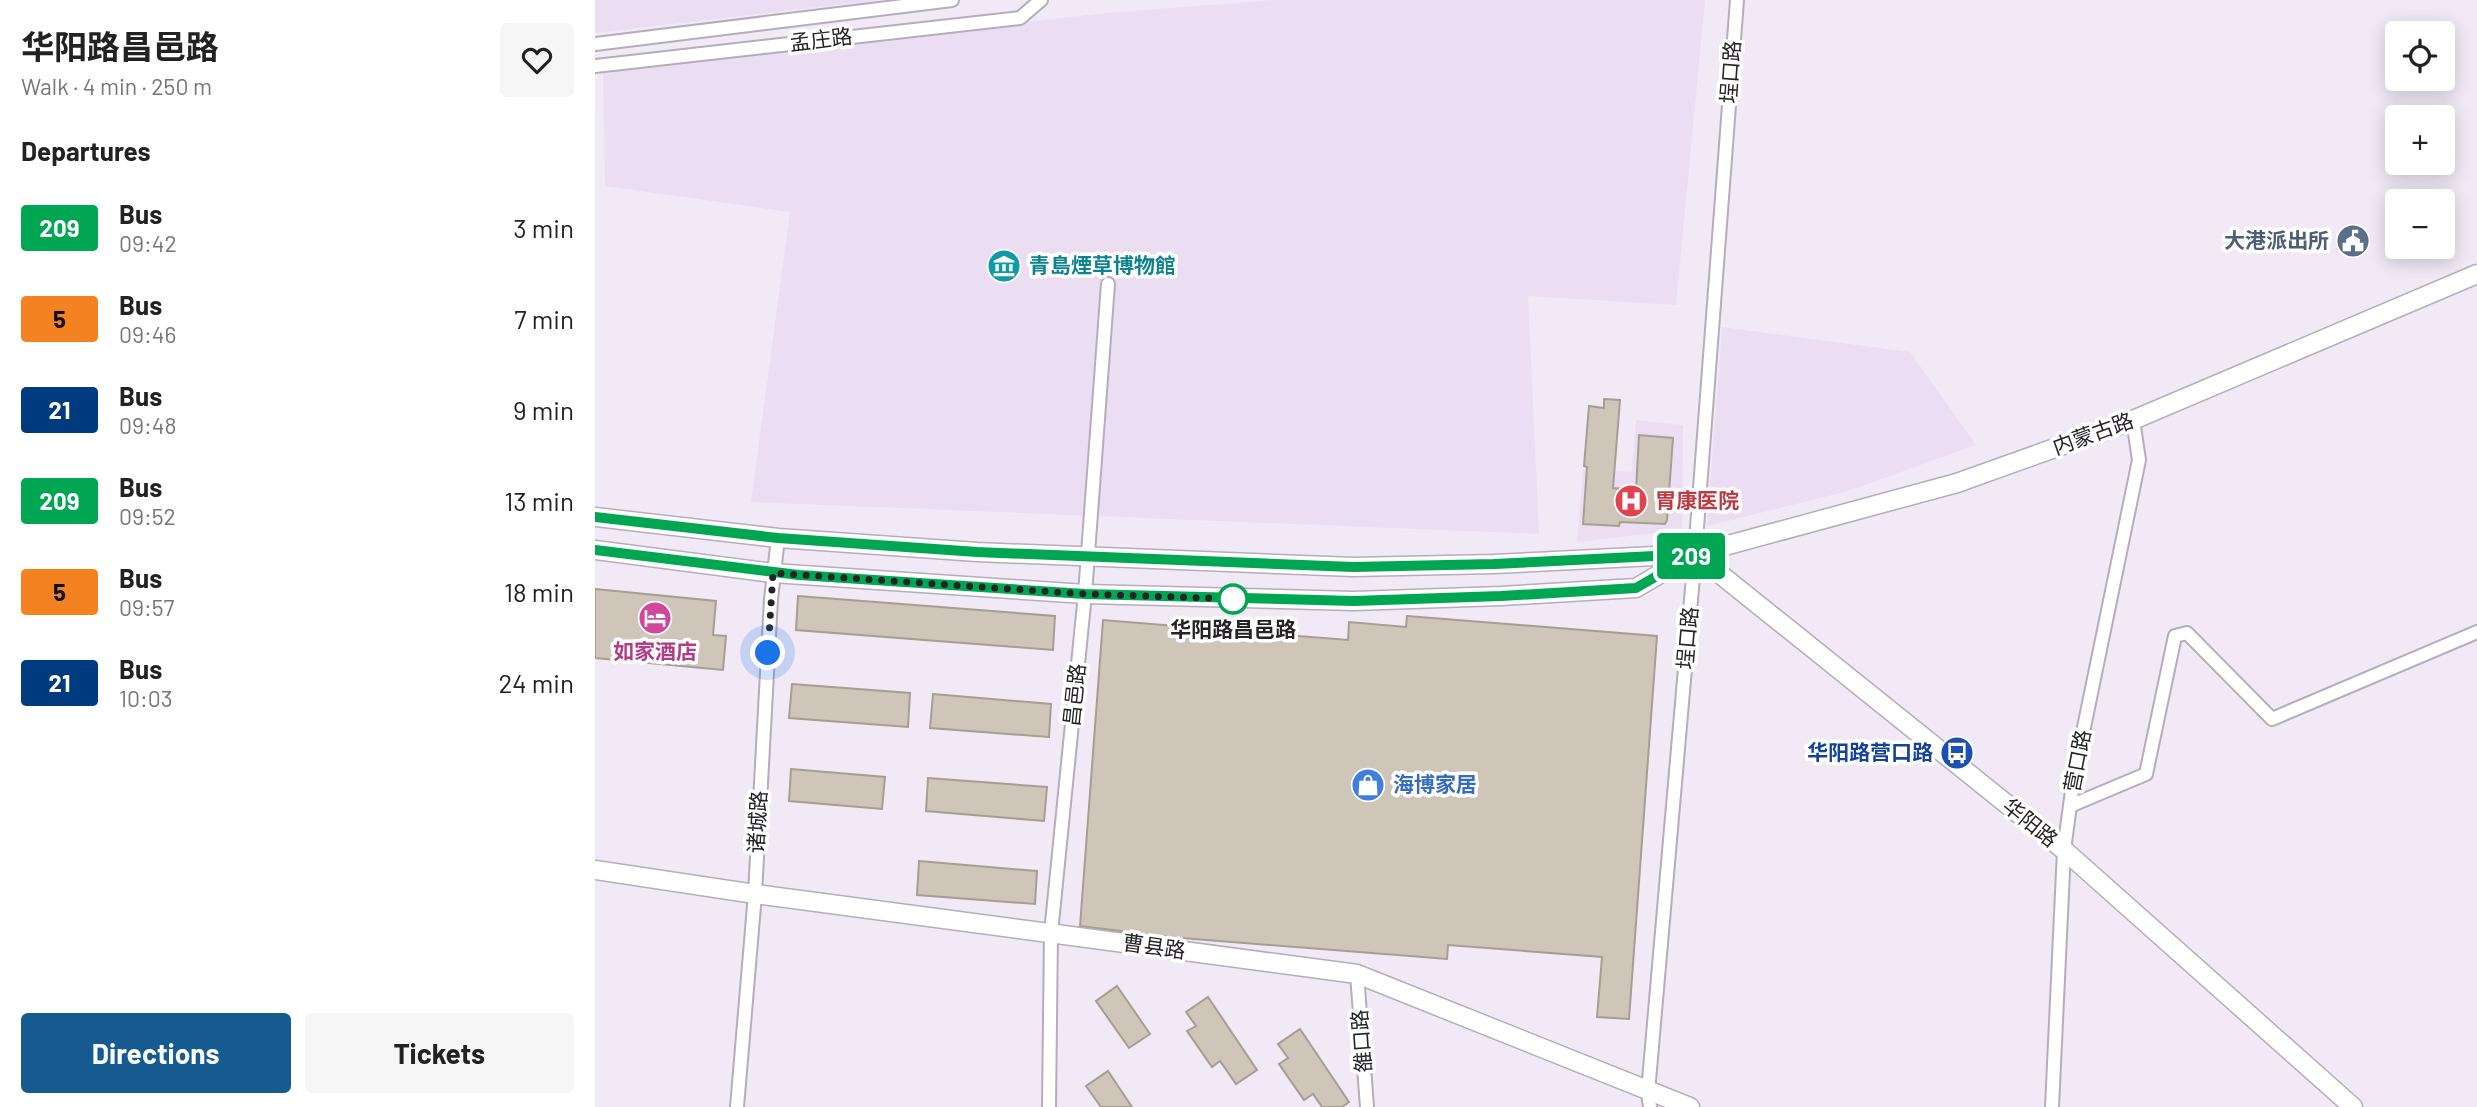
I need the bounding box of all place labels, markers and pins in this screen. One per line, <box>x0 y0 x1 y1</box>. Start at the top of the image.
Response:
public building icon: 大港派出所 <box>2334 222 2372 260</box>
place label: 大港派出所 <box>2224 227 2329 252</box>
museum icon: 青島煙草博物館 <box>985 247 1023 285</box>
place label: 青島煙草博物館 <box>1029 252 1176 277</box>
hospital icon: 胃康医院 <box>1612 482 1650 520</box>
place label: 胃康医院 <box>1655 487 1739 512</box>
marker: 华阳路昌邑路 <box>1218 584 1248 614</box>
hotel icon: 如家酒店 <box>636 599 674 637</box>
place label: 华阳路昌邑路 <box>1170 616 1296 641</box>
place label: 如家酒店 <box>613 638 697 663</box>
bus stop icon: 华阳路营口路 <box>1938 734 1976 772</box>
place label: 华阳路营口路 <box>1807 739 1933 764</box>
shop icon: 海博家居 <box>1349 766 1387 804</box>
place label: 海博家居 <box>1393 771 1477 796</box>

